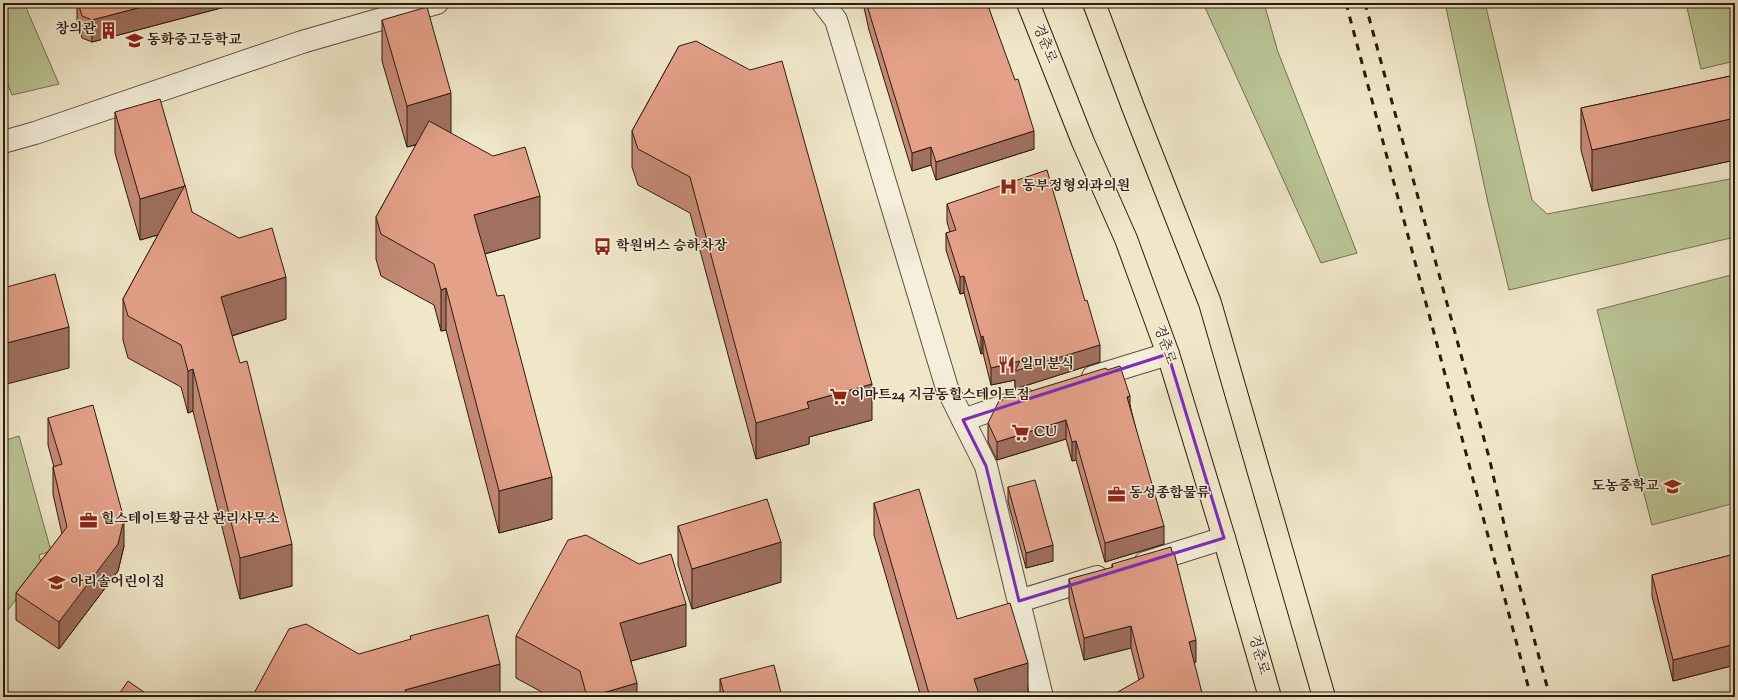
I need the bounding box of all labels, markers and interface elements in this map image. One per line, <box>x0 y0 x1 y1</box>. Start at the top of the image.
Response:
place label: 창의관 <box>55 20 96 40</box>
building icon: 창의관 <box>99 20 119 40</box>
street label: 경춘로 <box>1027 21 1061 67</box>
school or university icon: 동화중고등학교 <box>124 31 144 51</box>
place label: 동화중고등학교 <box>147 31 242 51</box>
hospital icon: 동부정형외과의원 <box>999 177 1019 197</box>
place label: 동부정형외과의원 <box>1022 177 1130 197</box>
bus stop icon: 학원버스 승하차장 <box>593 237 613 257</box>
place label: 학원버스 승하차장 <box>616 237 728 257</box>
street label: 경춘로 <box>1148 323 1180 368</box>
restaurant icon: 일미분식 <box>997 355 1017 375</box>
place label: 일미분식 <box>1020 355 1074 375</box>
supermarket icon: 이마트24 지금동힐스테이트점 <box>828 386 848 406</box>
place label: 이마트24 지금동힐스테이트점 <box>851 386 1030 406</box>
supermarket icon: CU <box>1011 423 1031 443</box>
place label: CU <box>1034 423 1057 443</box>
place label: 도농중학교 <box>1591 477 1659 497</box>
school or university icon: 도농중학교 <box>1662 477 1682 497</box>
office icon: 동성종합물류 <box>1106 484 1126 504</box>
place label: 동성종합물류 <box>1129 484 1211 504</box>
office icon: 힐스테이트황금산 관리사무소 <box>78 510 98 530</box>
place label: 힐스테이트황금산 관리사무소 <box>101 510 280 530</box>
school or university icon: 아리솔어린이집 <box>47 573 67 593</box>
place label: 아리솔어린이집 <box>70 573 165 593</box>
street label: 경춘로 <box>1243 633 1273 678</box>

